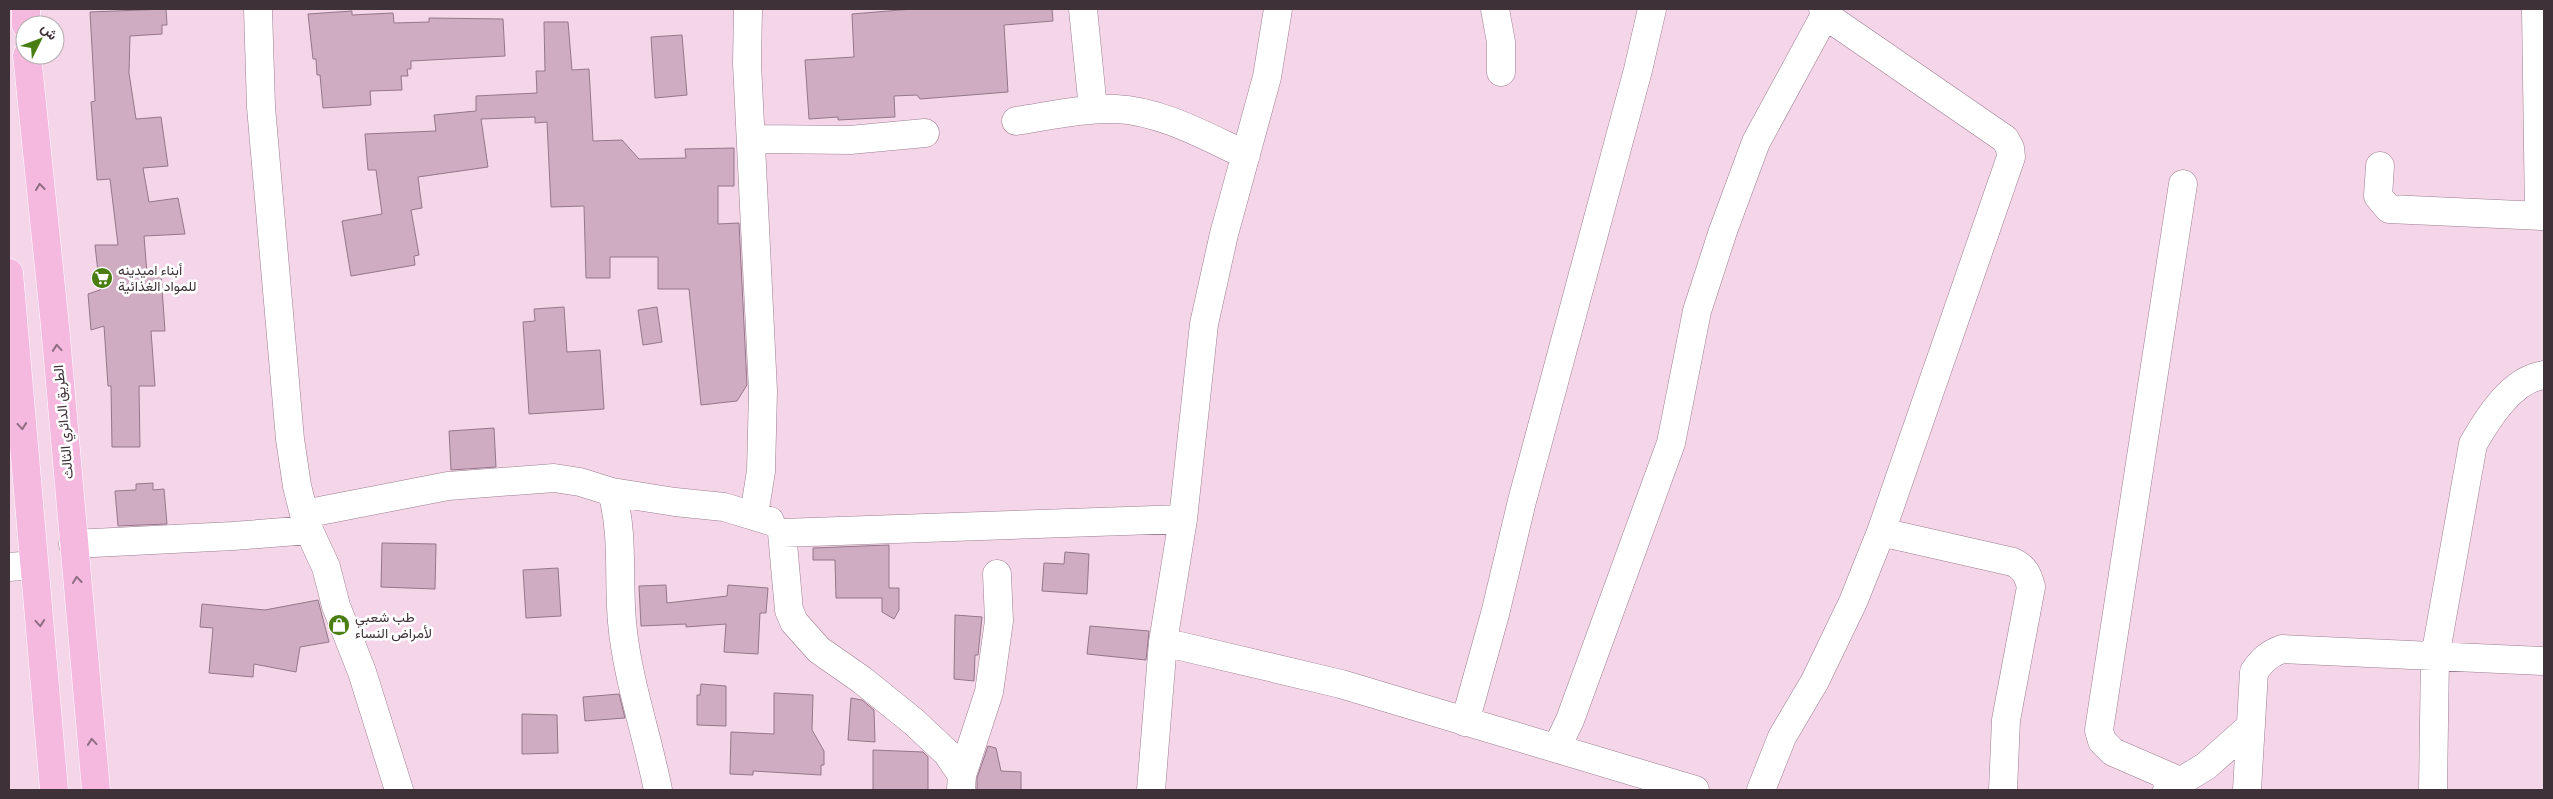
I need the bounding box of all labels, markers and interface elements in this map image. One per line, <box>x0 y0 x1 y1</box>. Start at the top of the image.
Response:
north arrow <box>15 15 65 65</box>
text: ش <box>37 20 61 44</box>
one-way arrow <box>35 182 46 190</box>
place label: أبناء اميدينه للمواد الغذائية <box>118 262 197 295</box>
supermarket icon: أبناء اميدينه للمواد الغذائية <box>90 266 114 290</box>
one-way arrow <box>51 344 62 352</box>
street label: الطريق الدائري الثالث <box>50 364 80 480</box>
one-way arrow <box>16 422 27 430</box>
one-way arrow <box>72 576 83 584</box>
place label: طب شعبي لأمراض النساء <box>355 609 432 642</box>
shop icon: طب شعبي لأمراض النساء <box>327 613 351 637</box>
one-way arrow <box>34 619 45 627</box>
one-way arrow <box>87 737 98 745</box>

